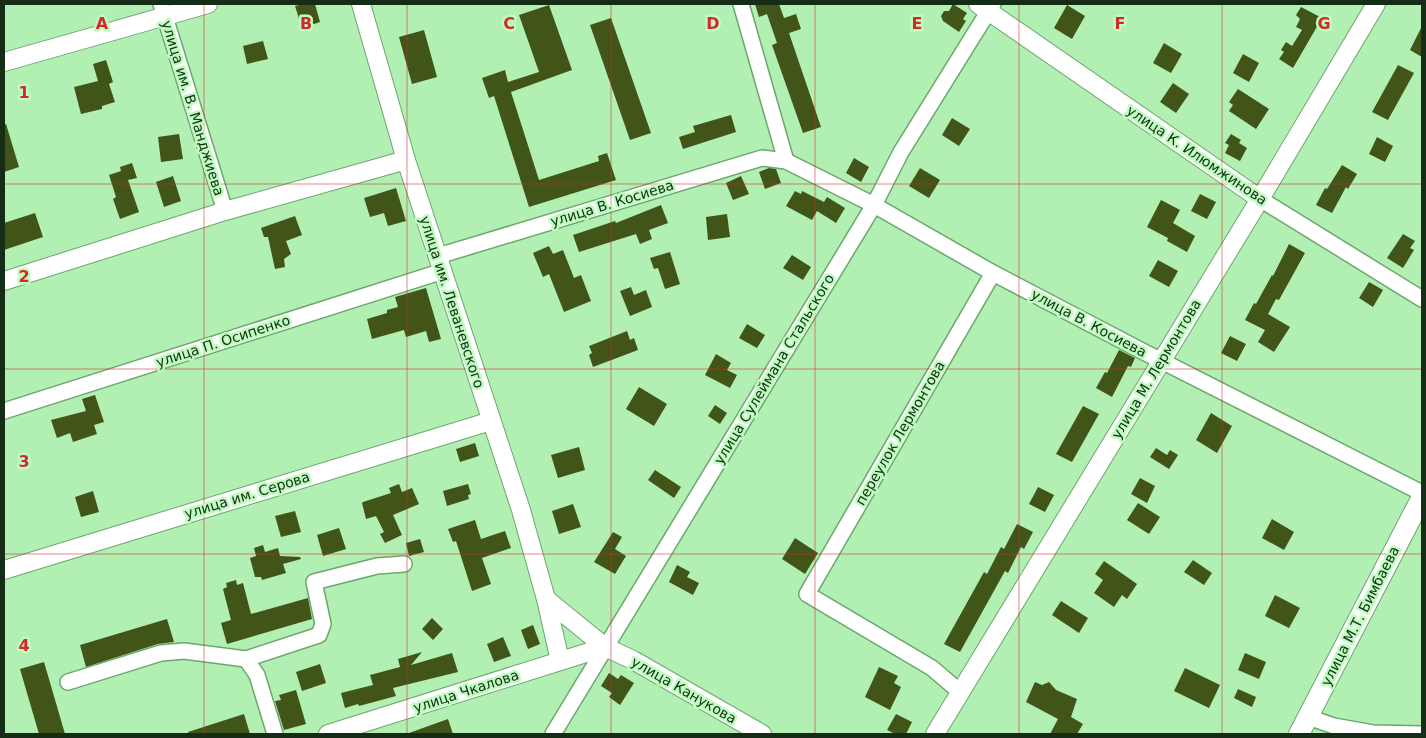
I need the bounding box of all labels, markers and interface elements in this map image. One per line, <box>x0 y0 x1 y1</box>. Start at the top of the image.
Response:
text: A <box>96 14 109 33</box>
text: B <box>300 14 312 33</box>
text: C <box>503 14 515 33</box>
text: D <box>706 14 720 33</box>
text: E <box>912 14 922 33</box>
text: F <box>1115 14 1125 33</box>
text: G <box>1317 14 1331 33</box>
street label: улица им. В. Манджиева <box>159 18 227 198</box>
text: 1 <box>18 83 30 102</box>
street label: улица К. Илюмжинова <box>1124 102 1270 208</box>
street label: улица В. Косиева <box>548 177 676 229</box>
street label: улица им. Леваневского <box>417 214 487 390</box>
text: 2 <box>18 267 30 286</box>
street label: улица Сулеймана Стальского <box>711 271 837 467</box>
street label: улица В. Косиева <box>1029 286 1149 360</box>
street label: улица М. Лермонтова <box>1108 296 1204 442</box>
street label: улица П. Осипенко <box>154 312 292 370</box>
street label: переулок Лермонтова <box>852 358 948 508</box>
text: 3 <box>18 452 30 471</box>
street label: улица им. Серова <box>182 468 312 522</box>
street label: улица М.Т. Бимбаева <box>1318 543 1402 689</box>
text: 4 <box>18 636 30 655</box>
street label: улица Канукова <box>629 653 739 727</box>
street label: улица Чкалова <box>411 666 521 716</box>

